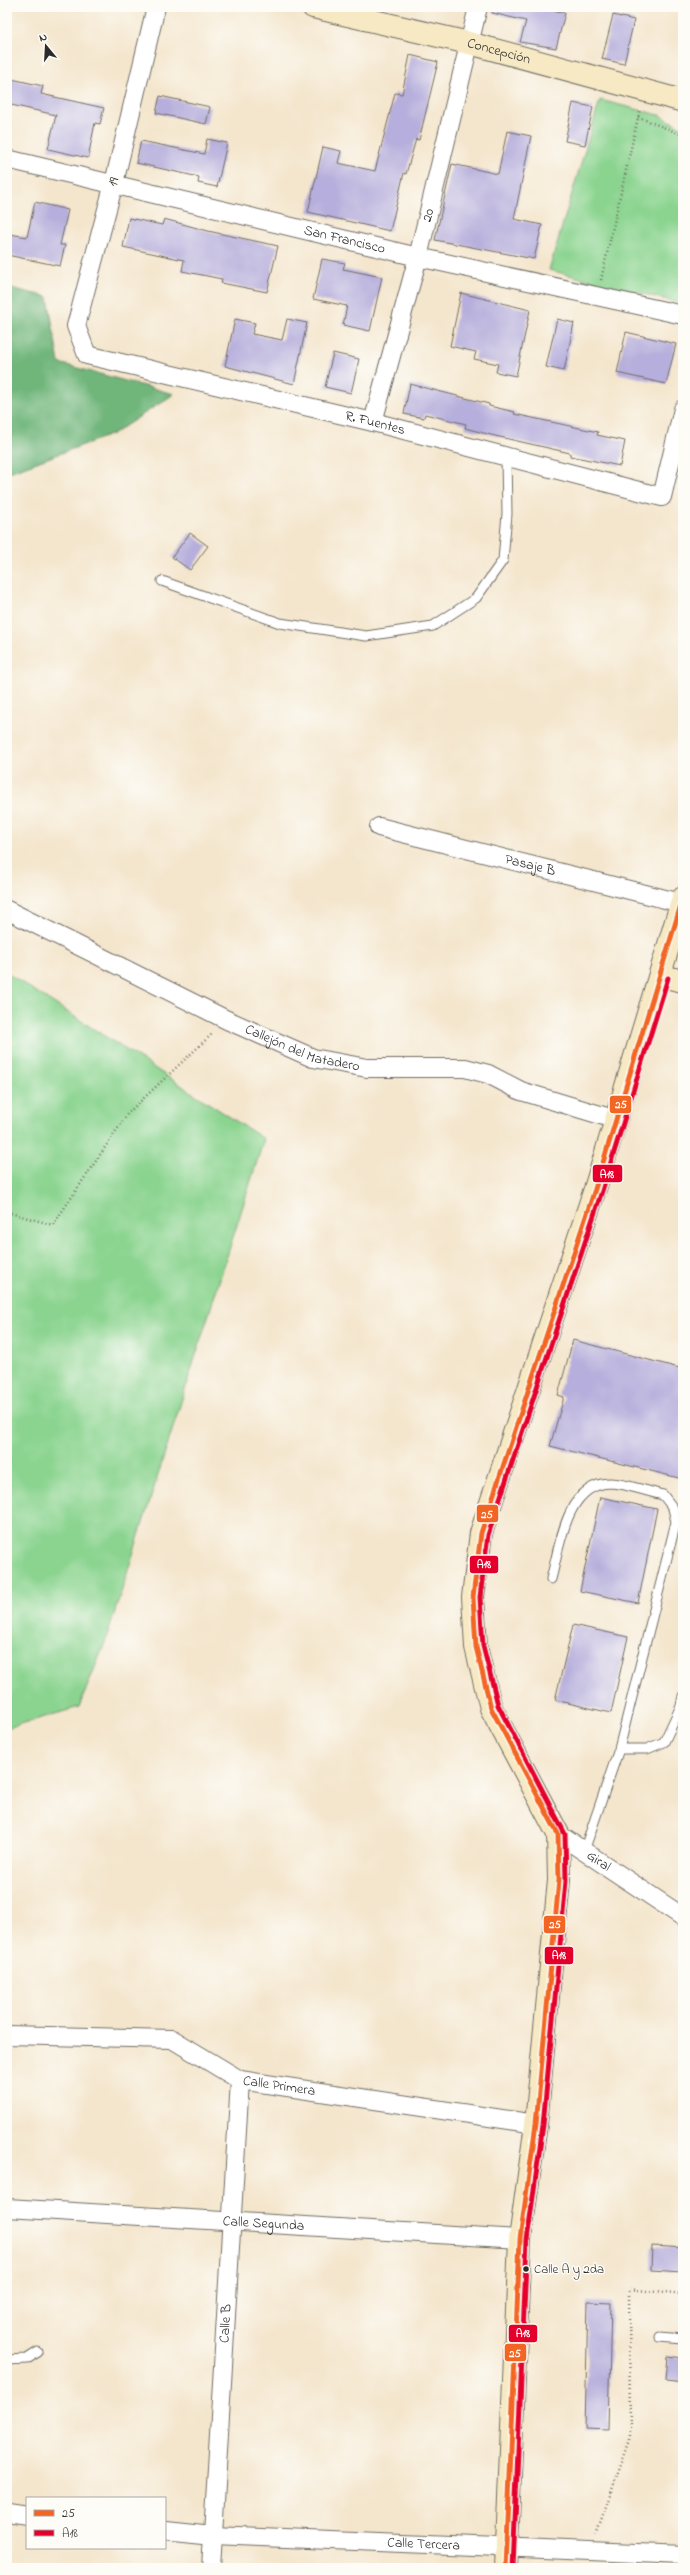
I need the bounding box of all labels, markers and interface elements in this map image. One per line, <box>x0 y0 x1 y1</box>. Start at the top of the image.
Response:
north arrow <box>26 26 66 66</box>
text: N <box>37 29 49 46</box>
street label: Concepción <box>465 32 533 70</box>
street label: 19 <box>103 174 125 189</box>
street label: 20 <box>416 206 440 224</box>
street label: San Francisco <box>302 220 387 259</box>
street label: R. Fuentes <box>343 405 408 440</box>
street label: Pasaje B <box>503 849 558 882</box>
street label: Callejón del Matadero <box>242 1019 362 1077</box>
line badge: 25 <box>609 1095 632 1114</box>
text: 25 <box>614 1097 628 1113</box>
line badge: A18 <box>592 1164 623 1183</box>
text: A18 <box>600 1167 615 1183</box>
line badge: 25 <box>476 1504 499 1523</box>
text: 25 <box>480 1507 494 1523</box>
line badge: A18 <box>469 1555 499 1574</box>
text: A18 <box>477 1557 492 1573</box>
street label: Giral <box>582 1845 615 1877</box>
line badge: 25 <box>543 1915 566 1934</box>
text: 25 <box>548 1917 562 1933</box>
line badge: A18 <box>544 1946 574 1965</box>
text: A18 <box>552 1948 567 1964</box>
street label: Calle Primera <box>241 2070 317 2102</box>
street label: Calle Segunda <box>222 2211 305 2236</box>
place label: Calle A y 2da <box>534 2260 604 2280</box>
marker: Calle A y 2da <box>521 2264 531 2274</box>
street label: Calle B <box>214 2303 237 2344</box>
line badge: A18 <box>508 2324 538 2343</box>
text: A18 <box>516 2326 531 2342</box>
line badge: 25 <box>504 2343 527 2362</box>
text: 25 <box>508 2346 522 2362</box>
legend <box>26 2497 166 2549</box>
text: 25 <box>62 2505 75 2523</box>
text: A18 <box>62 2525 78 2543</box>
street label: Calle Tercera <box>387 2532 460 2556</box>

